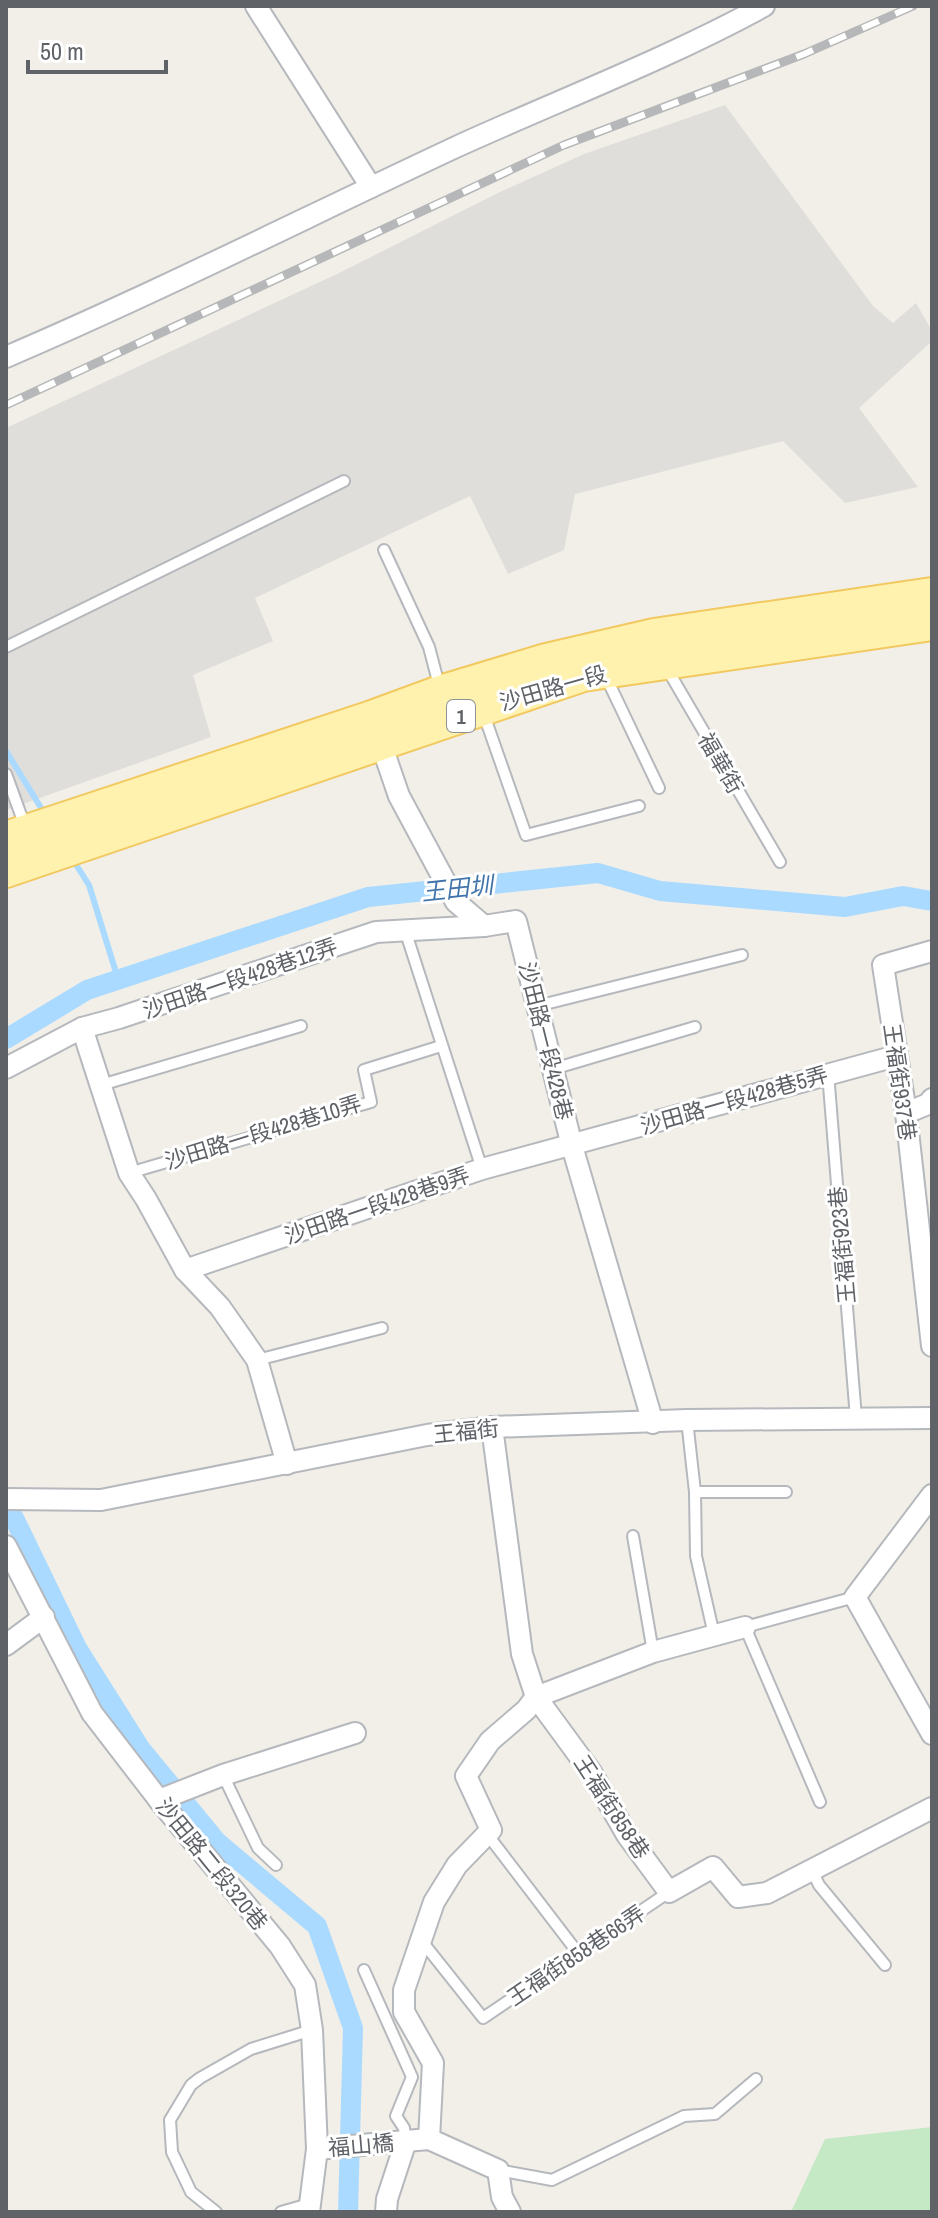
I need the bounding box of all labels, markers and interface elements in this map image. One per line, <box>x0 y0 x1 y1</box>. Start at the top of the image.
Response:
scale bar <box>28 24 166 74</box>
text: 50 m <box>40 35 84 67</box>
street label: 沙田路一段 <box>496 658 610 718</box>
road number: 1 <box>447 700 475 732</box>
street label: 福華街 <box>692 727 750 799</box>
water label: 王田圳 <box>420 868 497 908</box>
street label: 沙田路一段428巷12弄 <box>139 931 341 1025</box>
street label: 沙田路一段428巷 <box>512 959 580 1123</box>
street label: 王福街937巷 <box>877 1021 923 1143</box>
street label: 沙田路一段428巷5弄 <box>637 1059 831 1141</box>
street label: 沙田路一段428巷10弄 <box>161 1088 365 1176</box>
street label: 沙田路一段428巷9弄 <box>280 1159 474 1251</box>
street label: 王福街923巷 <box>822 1185 862 1305</box>
street label: 王福街 <box>432 1413 500 1449</box>
street label: 王福街858巷 <box>567 1749 657 1865</box>
street label: 沙田路二段320巷 <box>149 1792 275 1936</box>
street label: 王福街858巷66弄 <box>501 1898 651 2012</box>
street label: 福山橋 <box>327 2127 395 2163</box>

